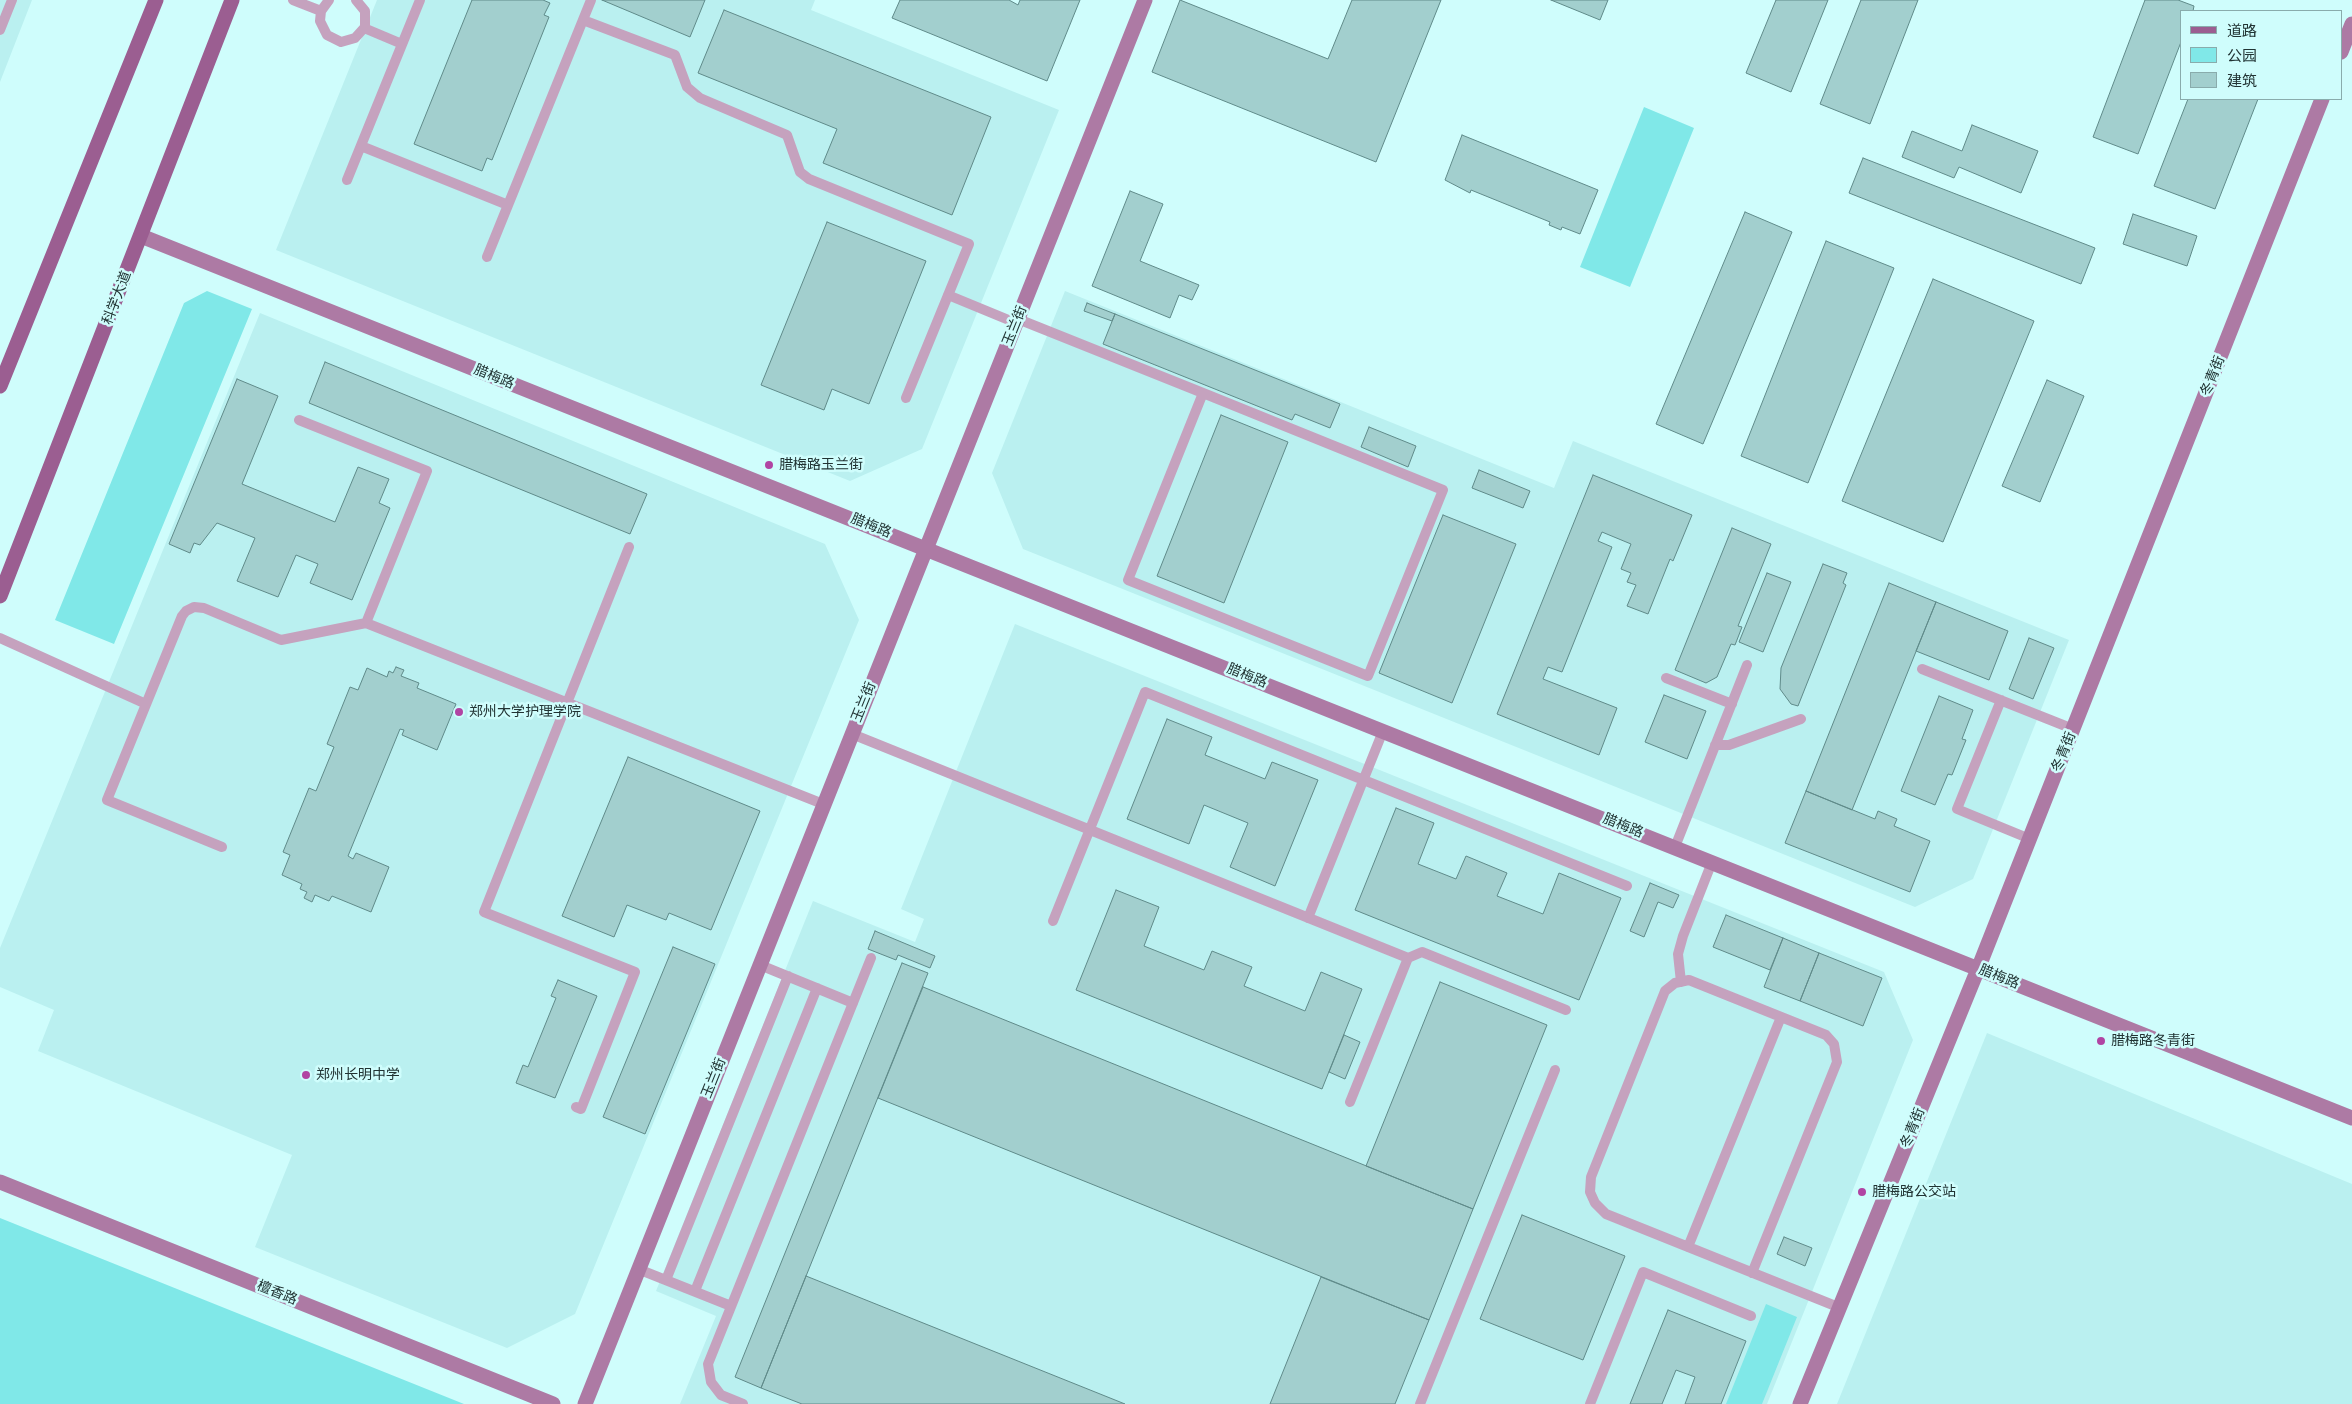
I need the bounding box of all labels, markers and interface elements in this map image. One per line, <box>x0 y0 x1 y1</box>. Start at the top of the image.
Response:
legend <box>2180 10 2342 100</box>
text: 道路 <box>2227 21 2257 40</box>
text: 公园 <box>2227 46 2257 65</box>
text: 建筑 <box>2227 71 2257 90</box>
street label: 科学大道 <box>99 269 135 327</box>
street label: 玉兰街 <box>999 303 1031 349</box>
street label: 冬青街 <box>2197 353 2229 399</box>
street label: 腊梅路 <box>471 361 517 393</box>
place label: 腊梅路玉兰街 <box>779 457 863 473</box>
marker: 腊梅路玉兰街 <box>763 459 775 471</box>
street label: 腊梅路 <box>848 510 894 542</box>
street label: 腊梅路 <box>1224 660 1270 692</box>
street label: 玉兰街 <box>848 679 880 725</box>
place label: 郑州大学护理学院 <box>469 704 581 720</box>
marker: 郑州大学护理学院 <box>453 706 465 718</box>
street label: 冬青街 <box>2048 729 2080 775</box>
street label: 腊梅路 <box>1600 810 1646 842</box>
street label: 腊梅路 <box>1976 961 2022 993</box>
place label: 腊梅路冬青街 <box>2111 1033 2195 1049</box>
marker: 腊梅路冬青街 <box>2095 1035 2107 1047</box>
street label: 玉兰街 <box>698 1055 730 1101</box>
place label: 郑州长明中学 <box>316 1067 400 1083</box>
marker: 郑州长明中学 <box>300 1069 312 1081</box>
street label: 冬青街 <box>1897 1105 1929 1151</box>
place label: 腊梅路公交站 <box>1872 1184 1956 1200</box>
marker: 腊梅路公交站 <box>1856 1186 1868 1198</box>
street label: 檀香路 <box>254 1277 300 1309</box>

